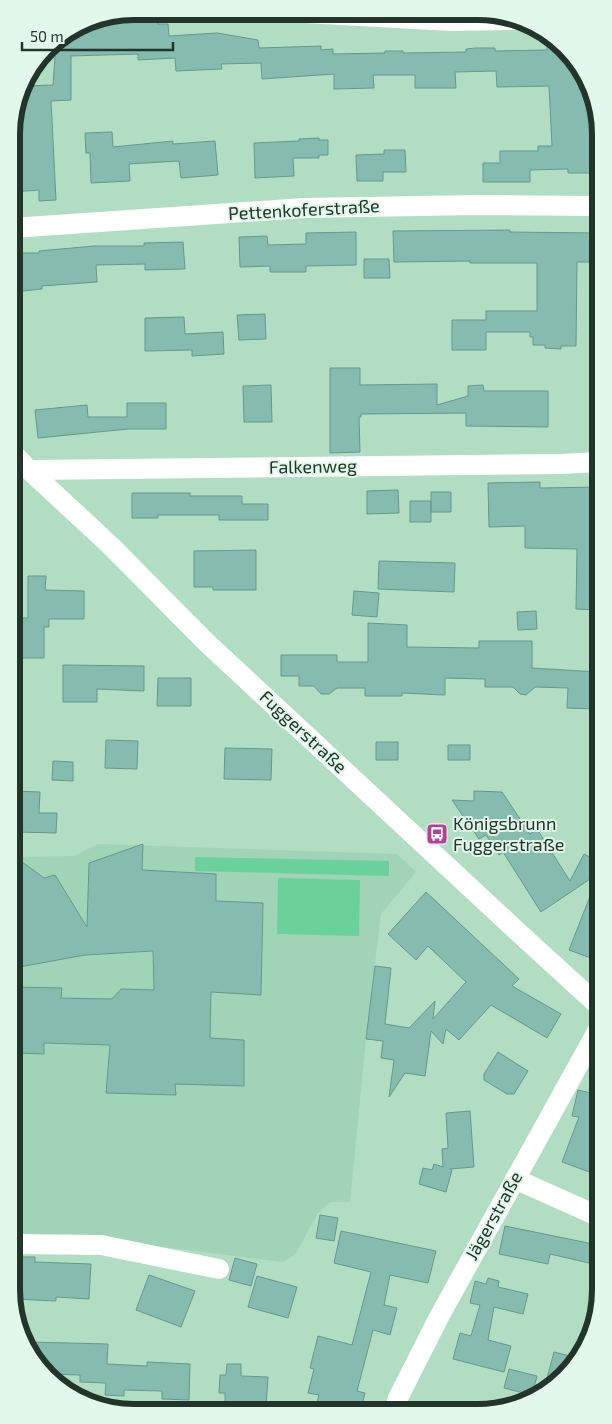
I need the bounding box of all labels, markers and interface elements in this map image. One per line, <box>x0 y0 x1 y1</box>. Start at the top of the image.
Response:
scale bar <box>22 20 174 52</box>
text: 50 m <box>30 27 64 45</box>
street label: Pettenkoferstraße <box>228 194 380 224</box>
street label: Falkenweg <box>269 454 357 478</box>
street label: Fuggerstraße <box>255 685 352 777</box>
place label: Königsbrunn Fuggerstraße <box>453 812 564 855</box>
bus stop icon: Königsbrunn Fuggerstraße <box>425 822 449 846</box>
street label: Jägerstraße <box>460 1167 526 1264</box>

